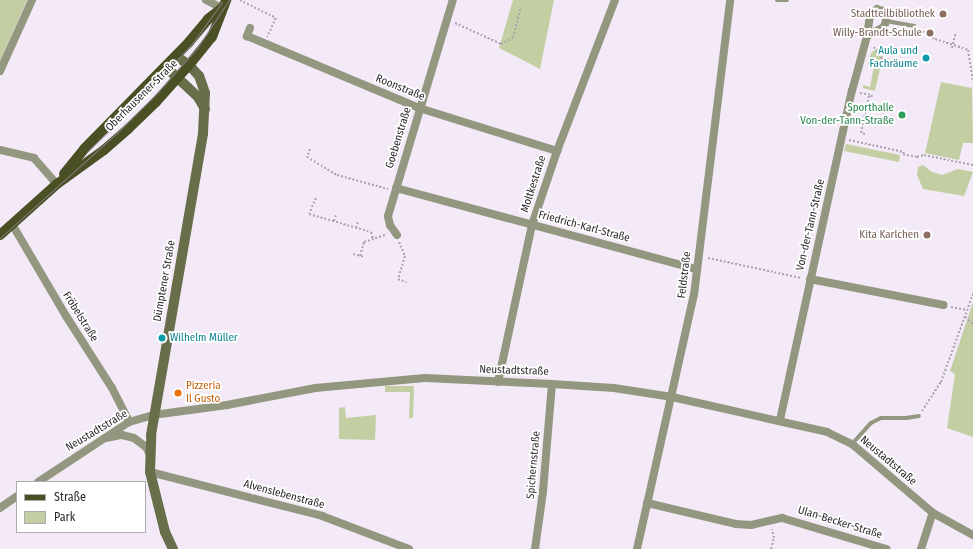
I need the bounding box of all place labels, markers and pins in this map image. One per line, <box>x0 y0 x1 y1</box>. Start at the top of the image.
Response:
place label: Stadtteilbibliothek <box>851 7 935 21</box>
marker: Stadtteilbibliothek <box>938 9 948 19</box>
place label: Willy-Brandt-Schule <box>833 26 922 40</box>
marker: Willy-Brandt-Schule <box>925 28 935 38</box>
place label: Aula und Fachräume <box>869 45 918 71</box>
marker: Aula und Fachräume <box>921 53 931 63</box>
place label: Sporthalle Von-der-Tann-Straße <box>800 102 894 128</box>
marker: Sporthalle Von-der-Tann-Straße <box>897 110 907 120</box>
place label: Kita Karlchen <box>859 228 919 242</box>
marker: Kita Karlchen <box>922 230 932 240</box>
place label: Wilhelm Müller <box>170 331 238 345</box>
marker: Wilhelm Müller <box>157 333 167 343</box>
place label: Pizzeria Il Gusto <box>186 380 221 406</box>
marker: Pizzeria Il Gusto <box>173 388 183 398</box>

